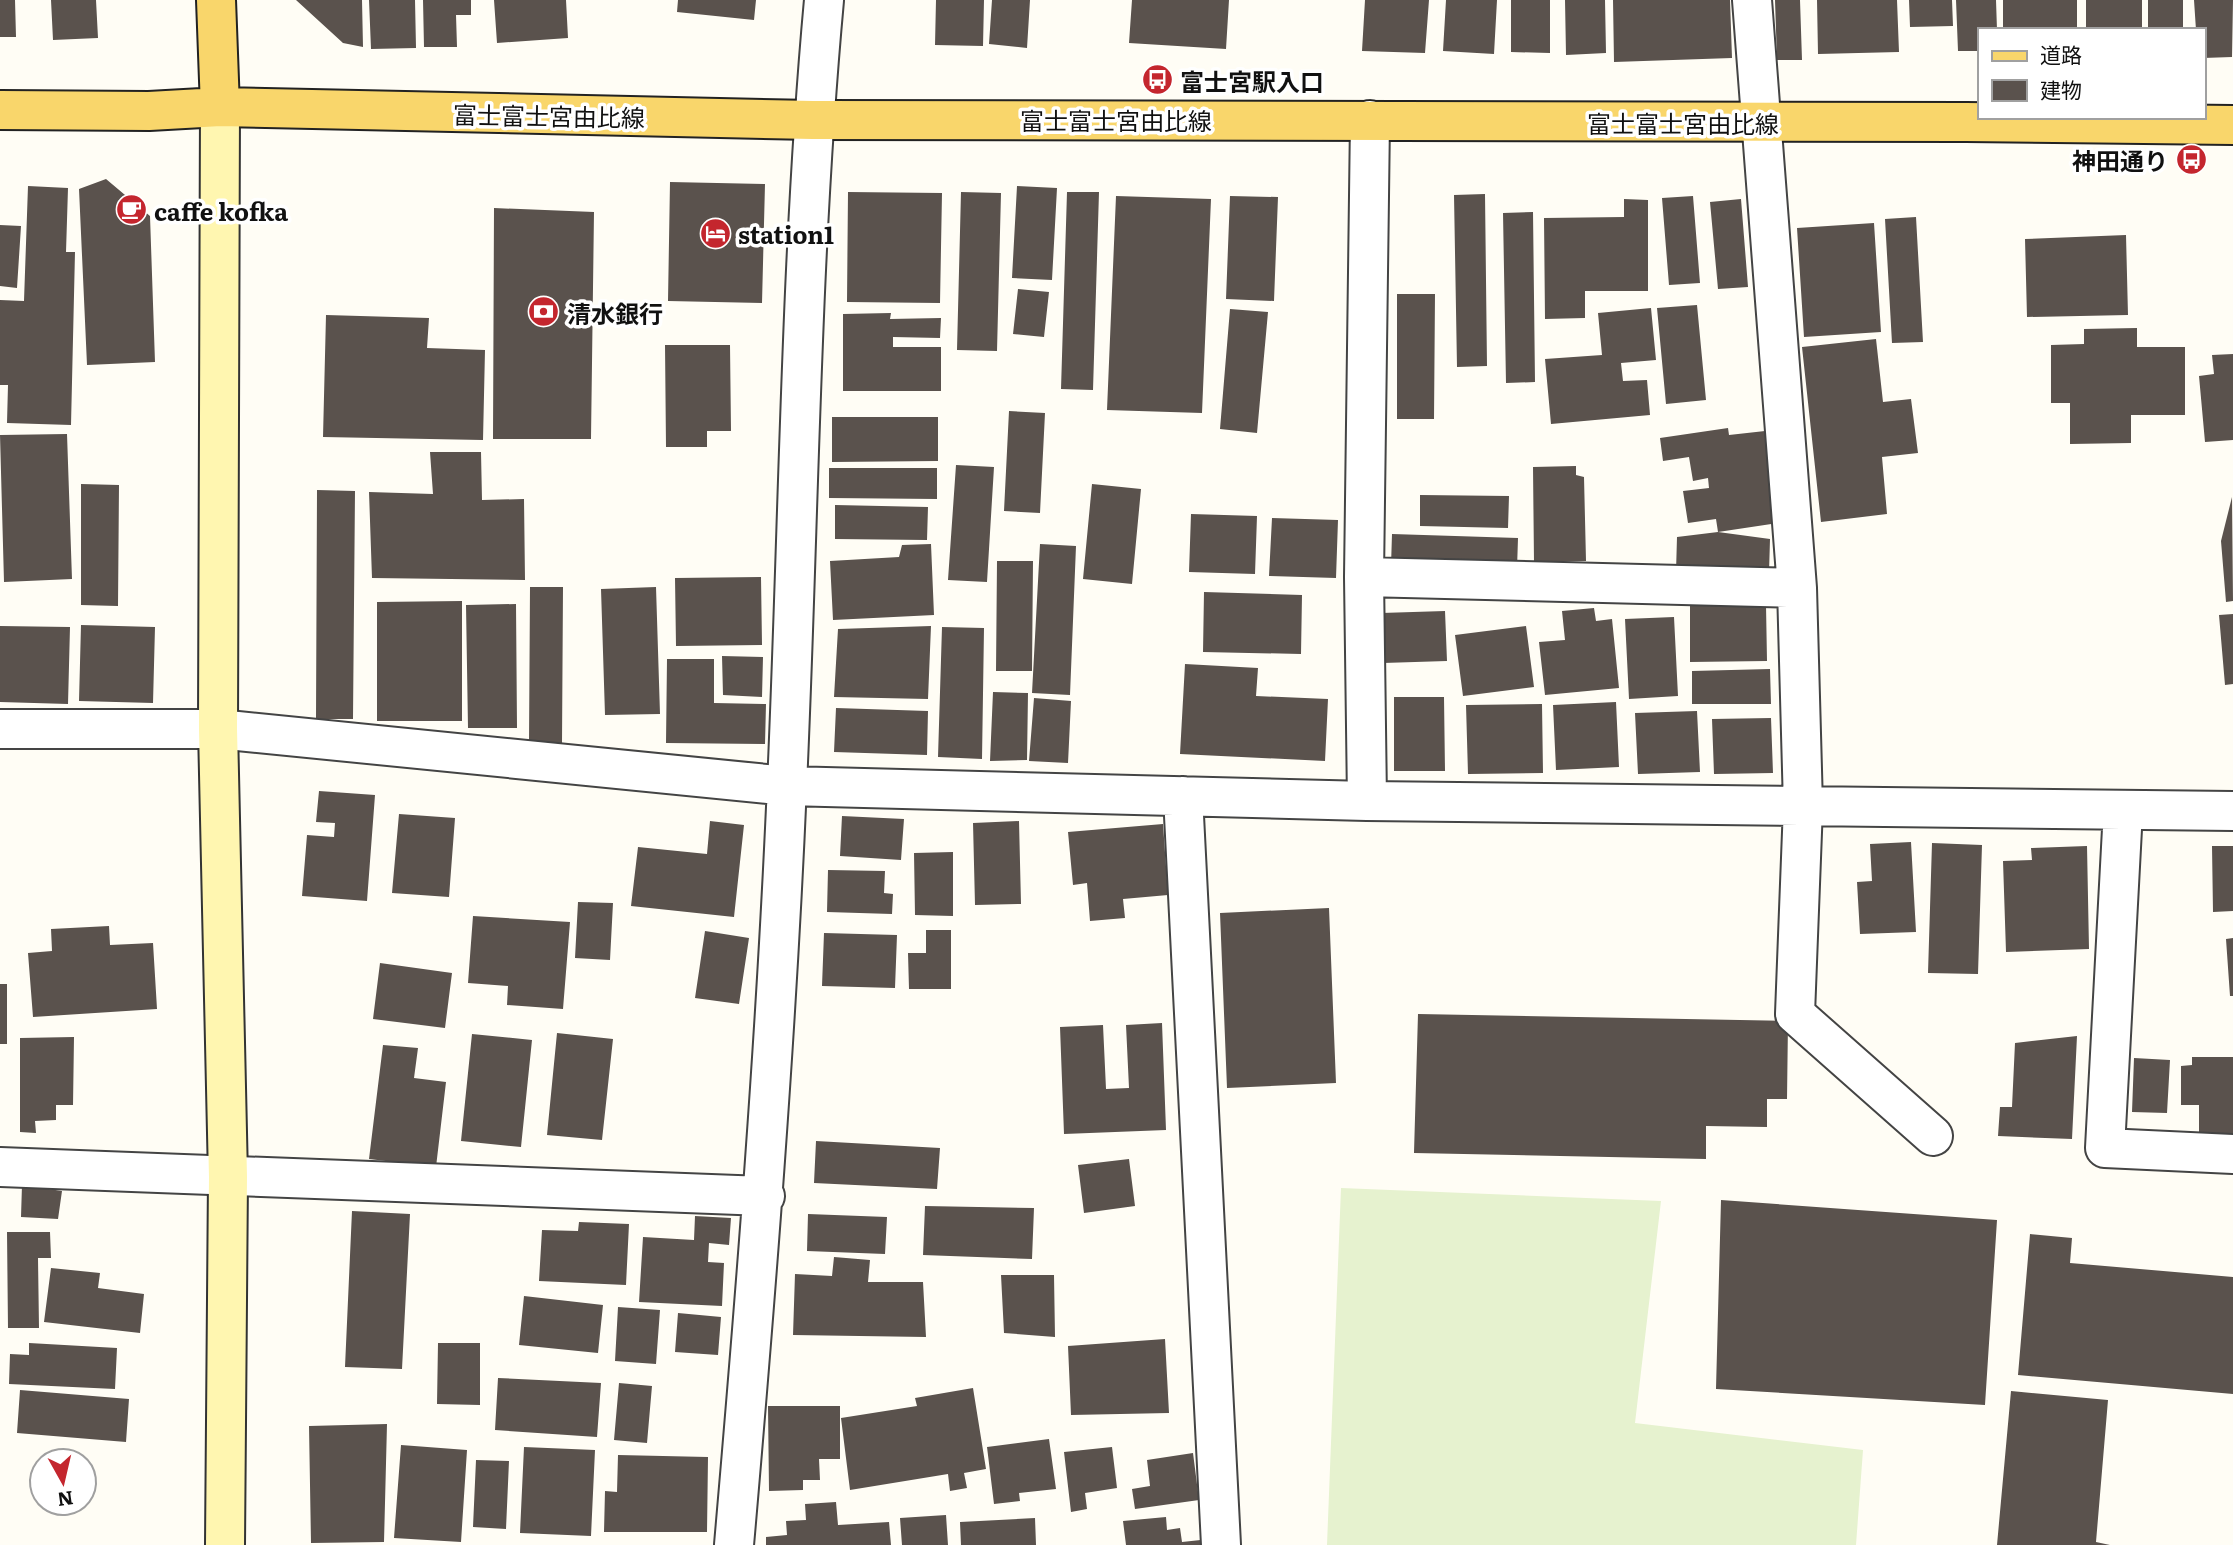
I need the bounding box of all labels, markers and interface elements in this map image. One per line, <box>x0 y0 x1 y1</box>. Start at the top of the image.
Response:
legend <box>1978 28 2205 119</box>
text: 道路 <box>2040 38 2082 69</box>
bus stop icon: 富士宮駅入口 <box>1140 63 1174 97</box>
place label: 富士宮駅入口 <box>1180 63 1324 98</box>
text: 建物 <box>2040 73 2082 104</box>
street label: 富士富士宮由比線 <box>453 96 645 134</box>
street label: 富士富士宮由比線 <box>1020 102 1212 137</box>
street label: 富士富士宮由比線 <box>1587 105 1779 140</box>
place label: 神田通り <box>2072 142 2168 177</box>
bus stop icon: 神田通り <box>2174 142 2208 176</box>
cafe icon: caffe kofka <box>114 193 148 227</box>
place label: caffe kofka <box>154 193 288 228</box>
hotel icon: station1 <box>698 216 732 250</box>
place label: station1 <box>738 216 834 251</box>
bank icon: 清水銀行 <box>527 295 561 329</box>
place label: 清水銀行 <box>567 295 663 330</box>
north arrow <box>28 1447 98 1517</box>
text: N <box>56 1485 75 1515</box>

